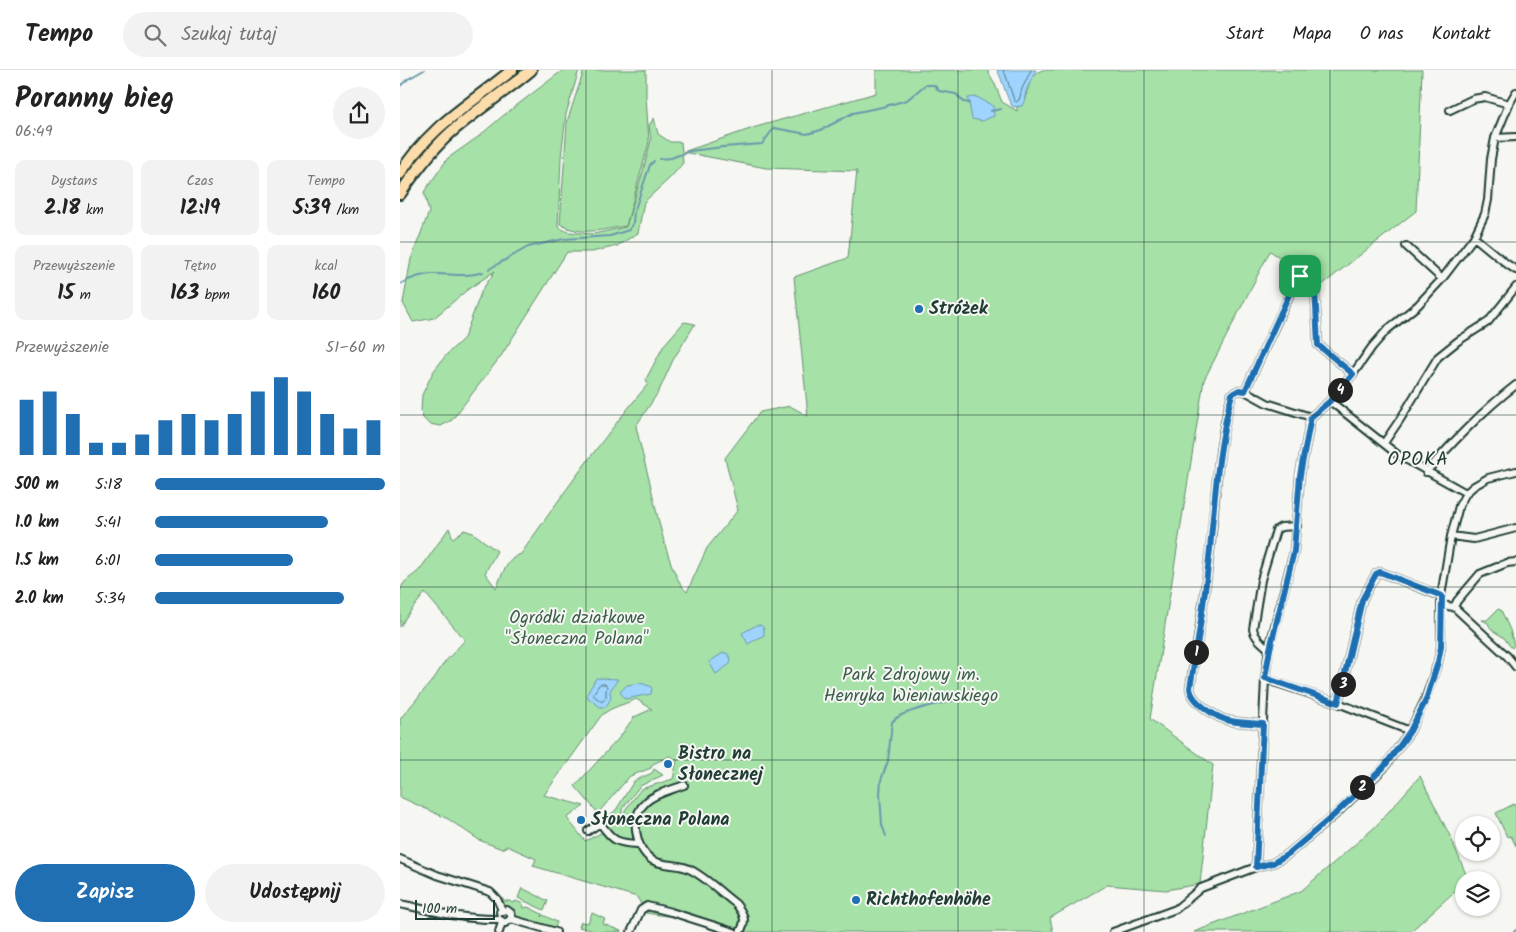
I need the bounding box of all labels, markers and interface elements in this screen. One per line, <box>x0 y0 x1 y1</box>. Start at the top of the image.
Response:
search box <box>123 12 473 57</box>
text: Tempo <box>25 15 93 54</box>
text: Szukaj tutaj <box>181 20 277 50</box>
text: Start <box>1226 20 1264 49</box>
text: Mapa <box>1292 20 1332 49</box>
text: O nas <box>1360 20 1404 49</box>
text: Kontakt <box>1432 20 1491 49</box>
icon: search <box>141 21 169 49</box>
text: Poranny bieg <box>15 77 174 122</box>
button: share <box>333 87 385 139</box>
text: 06:49 <box>15 119 52 144</box>
text: Dystans <box>51 170 97 192</box>
text: Czas <box>186 170 214 192</box>
text: Tempo <box>307 170 345 192</box>
text: 2.18 <box>44 192 80 225</box>
text: 12:19 <box>180 192 220 225</box>
text: 5:39 <box>293 192 331 225</box>
text: km <box>80 199 104 221</box>
text: /km <box>331 199 359 221</box>
text: Przewyższenie <box>33 255 115 277</box>
text: Tętno <box>184 255 216 277</box>
text: kcal <box>315 255 337 277</box>
pin <box>1279 255 1321 297</box>
icon: arrive <box>1286 262 1314 290</box>
text: 15 <box>57 277 74 310</box>
text: 163 <box>170 277 199 310</box>
text: 160 <box>312 277 340 310</box>
text: m <box>74 284 91 306</box>
text: bpm <box>199 284 230 306</box>
place label: Stróżek <box>929 295 989 324</box>
marker: Stróżek <box>913 303 925 315</box>
text: Przewyższenie <box>15 335 109 360</box>
text: 51–60 m <box>326 335 385 360</box>
pin: 4 <box>1328 378 1352 402</box>
text: 4 <box>1337 379 1344 401</box>
district label: OPOKA <box>1387 445 1449 475</box>
text: 500 m <box>15 472 59 497</box>
text: 5:18 <box>95 472 122 497</box>
text: 1.0 km <box>15 510 59 535</box>
text: 5:41 <box>95 510 121 535</box>
text: 1.5 km <box>15 548 59 573</box>
text: 6:01 <box>95 548 121 573</box>
text: 2.0 km <box>15 586 63 611</box>
text: 5:34 <box>95 586 125 611</box>
park label: Ogródki działkowe "Słoneczna Polana" <box>505 604 649 654</box>
pin: 1 <box>1184 640 1208 664</box>
text: 1 <box>1194 641 1199 663</box>
park label: Park Zdrojowy im. Henryka Wieniawskiego <box>824 661 998 711</box>
pin: 3 <box>1330 672 1356 696</box>
text: 3 <box>1340 673 1347 695</box>
place label: Bistro na Słonecznej <box>678 740 764 790</box>
marker: Bistro na Słonecznej <box>662 758 674 770</box>
pin: 2 <box>1350 774 1374 800</box>
text: 2 <box>1358 776 1367 798</box>
place label: Słoneczna Polana <box>591 806 730 835</box>
marker: Słoneczna Polana <box>575 814 587 826</box>
map controls <box>1455 816 1500 916</box>
button: locate <box>1455 816 1500 861</box>
button: Zapisz <box>15 864 195 922</box>
button: Udostępnij <box>205 864 385 922</box>
button: layers <box>1455 871 1500 916</box>
place label: Richthofenhöhe <box>866 886 991 915</box>
marker: Richthofenhöhe <box>850 894 862 906</box>
scale bar <box>415 897 495 920</box>
text: 100 m <box>422 898 457 920</box>

